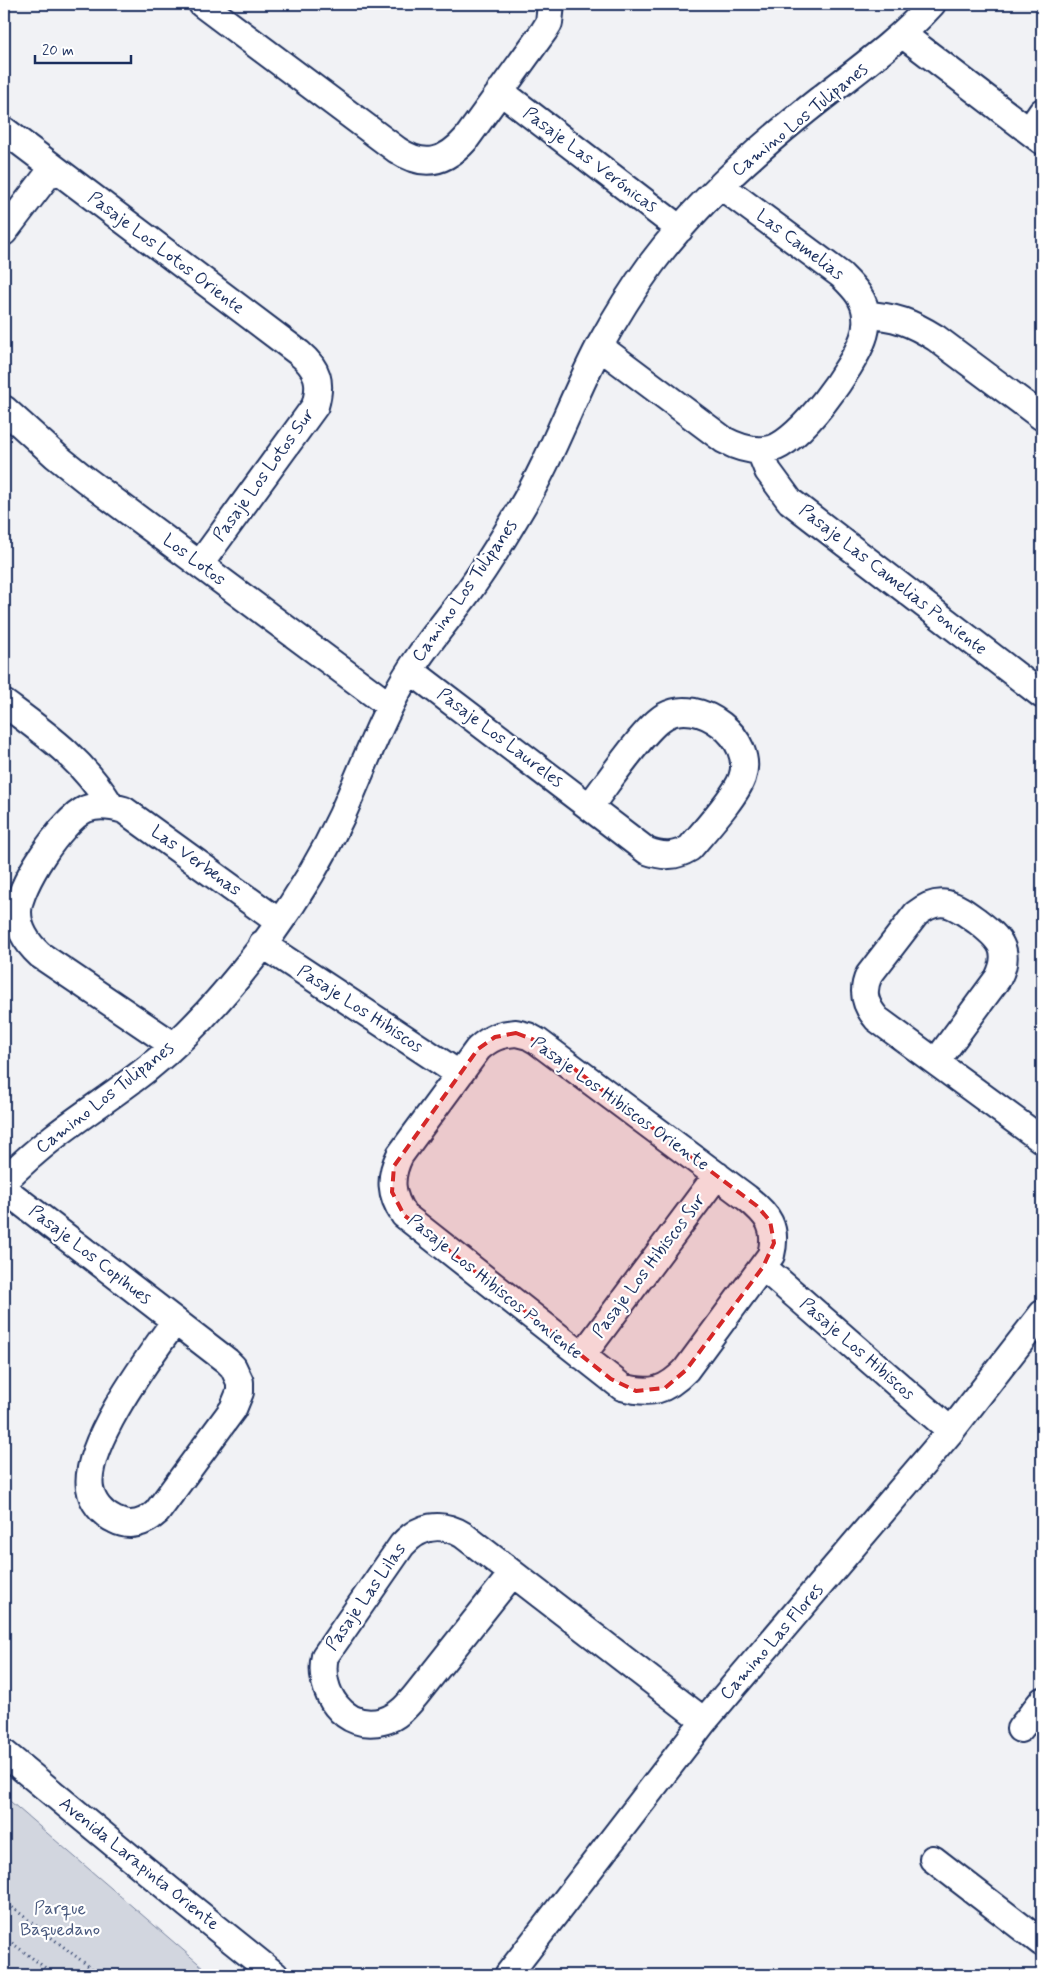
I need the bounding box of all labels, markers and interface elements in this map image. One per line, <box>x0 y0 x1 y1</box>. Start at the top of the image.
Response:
scale bar <box>35 32 131 64</box>
text: 20 m <box>42 41 74 61</box>
street label: Camino Los Tulipanes <box>727 57 873 183</box>
street label: Pasaje Las Verónicas <box>518 102 662 218</box>
street label: Pasaje Los Lotos Oriente <box>83 186 249 320</box>
street label: Las Camelias <box>751 204 849 286</box>
street label: Pasaje Los Lotos Sur <box>208 403 321 546</box>
street label: Pasaje Las Camelias Poniente <box>794 499 992 661</box>
street label: Camino Los Tulipanes <box>407 515 523 667</box>
street label: Los Lotos <box>158 528 230 592</box>
street label: Pasaje Los Laureles <box>432 683 568 793</box>
street label: Las Verbenas <box>146 820 246 902</box>
street label: Pasaje Los Hibiscos <box>293 959 428 1059</box>
street label: Pasaje Los Hibiscos Oriente <box>526 1031 714 1177</box>
street label: Camino Los Tulipanes <box>31 1036 179 1160</box>
street label: Pasaje Los Hibiscos Sur <box>587 1189 711 1343</box>
street label: Pasaje Los Copihues <box>24 1200 156 1310</box>
street label: Pasaje Los Hibiscos Poniente <box>402 1209 588 1365</box>
street label: Pasaje Los Hibiscos <box>794 1292 920 1406</box>
street label: Pasaje Las Lilas <box>320 1538 412 1656</box>
street label: Camino Las Flores <box>715 1579 829 1705</box>
street label: Avenida Larapinta Oriente <box>54 1792 224 1936</box>
park label: Parque Baquedano <box>20 1897 100 1942</box>

